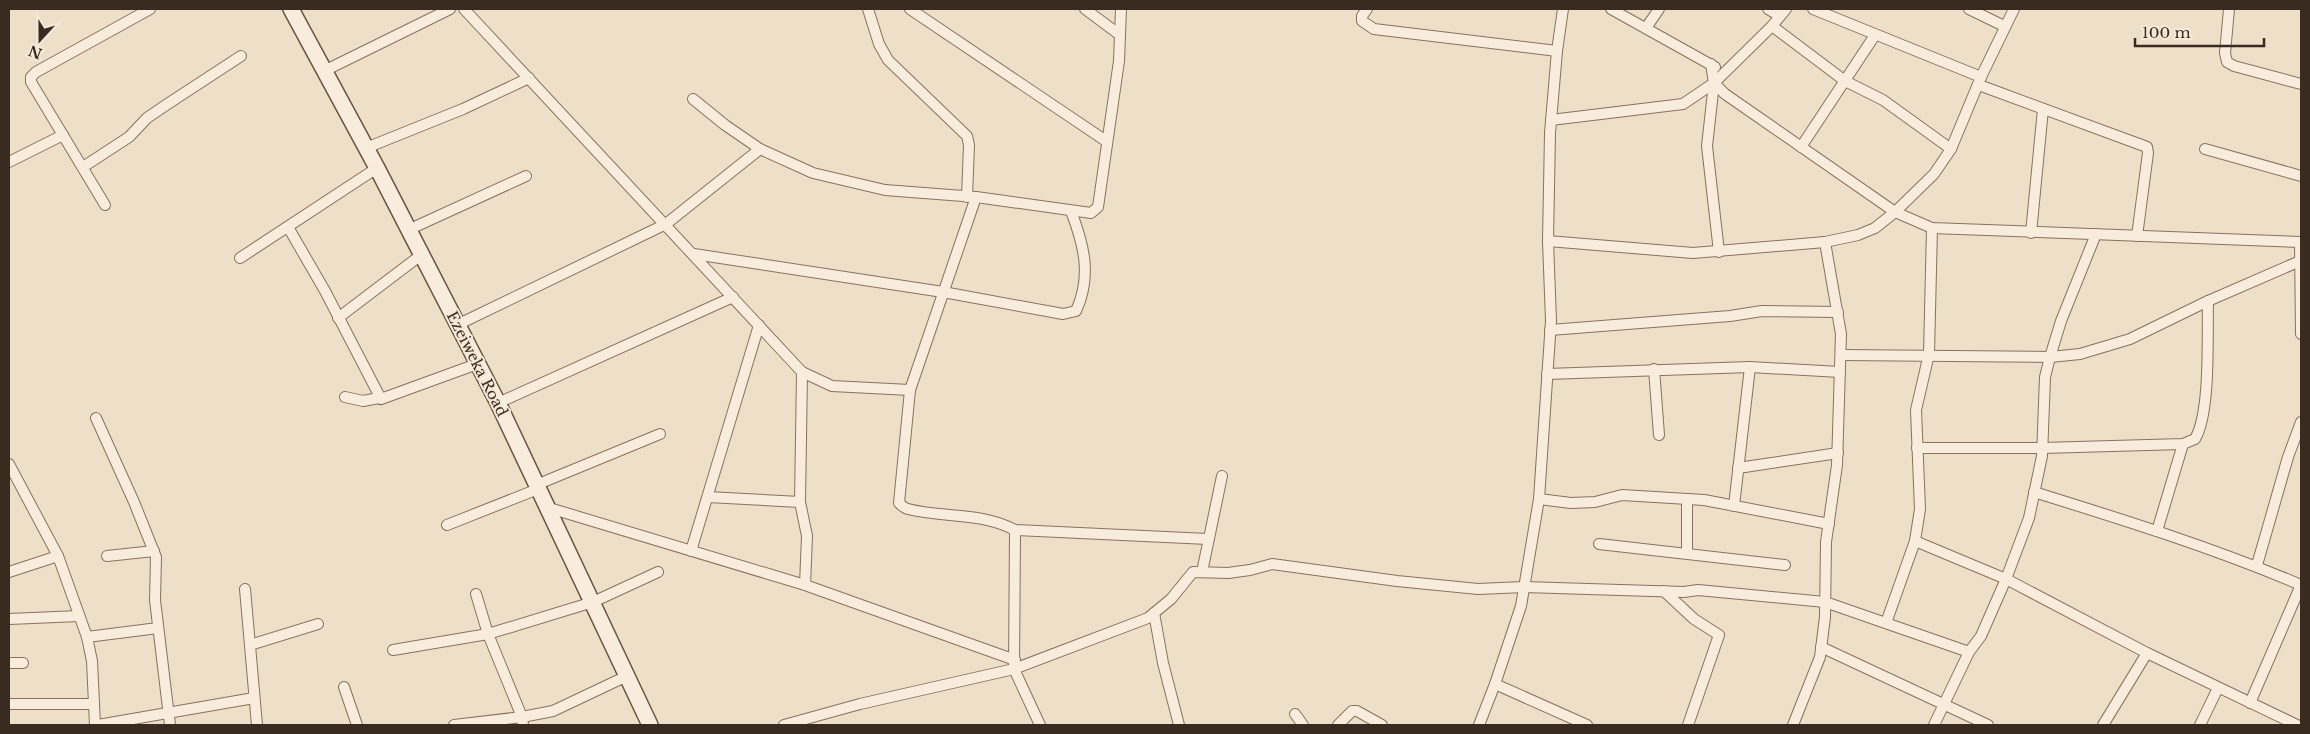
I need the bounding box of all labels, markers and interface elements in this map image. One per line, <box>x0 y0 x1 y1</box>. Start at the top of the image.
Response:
north arrow <box>15 15 65 65</box>
scale bar <box>2135 15 2264 47</box>
text: 100 m <box>2142 23 2191 42</box>
text: N <box>26 41 45 63</box>
street label: Ezeiweka Road <box>443 308 512 420</box>

